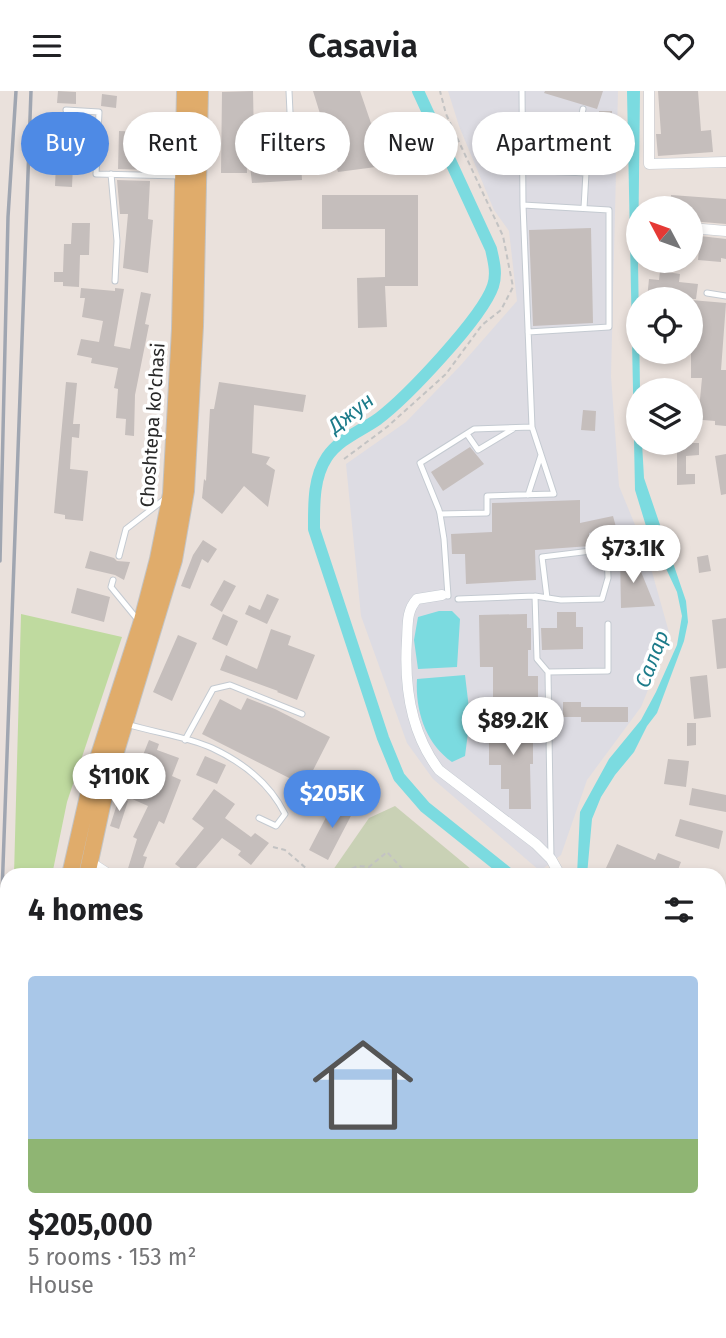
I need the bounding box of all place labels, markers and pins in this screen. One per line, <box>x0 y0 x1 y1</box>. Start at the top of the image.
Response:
pin: $73.1K <box>576 525 690 585</box>
pin: $89.2K <box>456 697 570 757</box>
pin: $110K <box>70 753 168 813</box>
pin: $205K <box>283 771 381 830</box>

